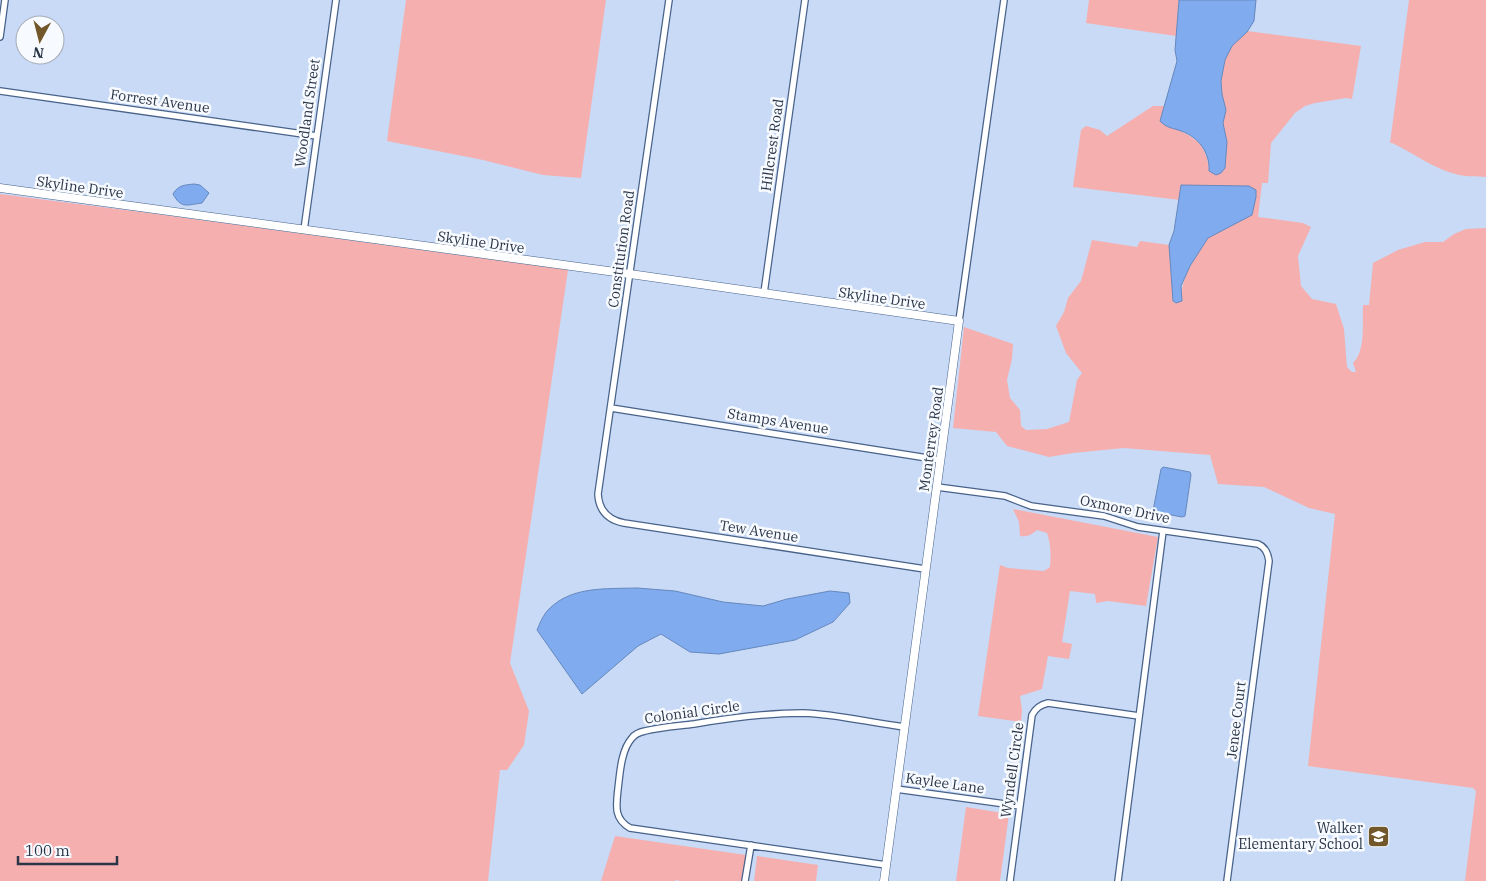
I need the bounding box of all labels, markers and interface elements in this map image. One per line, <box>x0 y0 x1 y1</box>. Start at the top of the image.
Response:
north arrow <box>15 15 65 65</box>
text: N <box>32 43 45 63</box>
street label: Woodland Street <box>290 58 324 168</box>
street label: Forrest Avenue <box>109 85 211 117</box>
street label: Hillcrest Road <box>757 97 787 192</box>
street label: Skyline Drive <box>35 172 125 202</box>
street label: Constitution Road <box>604 189 638 309</box>
street label: Skyline Drive <box>436 227 526 257</box>
street label: Skyline Drive <box>837 283 927 313</box>
street label: Monterrey Road <box>915 385 947 492</box>
street label: Stamps Avenue <box>726 404 830 438</box>
street label: Oxmore Drive <box>1078 491 1172 527</box>
street label: Tew Avenue <box>718 516 800 546</box>
street label: Jenee Court <box>1222 680 1250 760</box>
street label: Colonial Circle <box>643 696 741 728</box>
street label: Wyndell Circle <box>996 721 1028 819</box>
street label: Kaylee Lane <box>904 769 986 797</box>
place label: Walker Elementary School <box>1238 819 1364 853</box>
school or university icon: Walker Elementary School <box>1367 824 1391 848</box>
scale bar <box>18 834 116 866</box>
text: 100 m <box>25 841 70 860</box>

